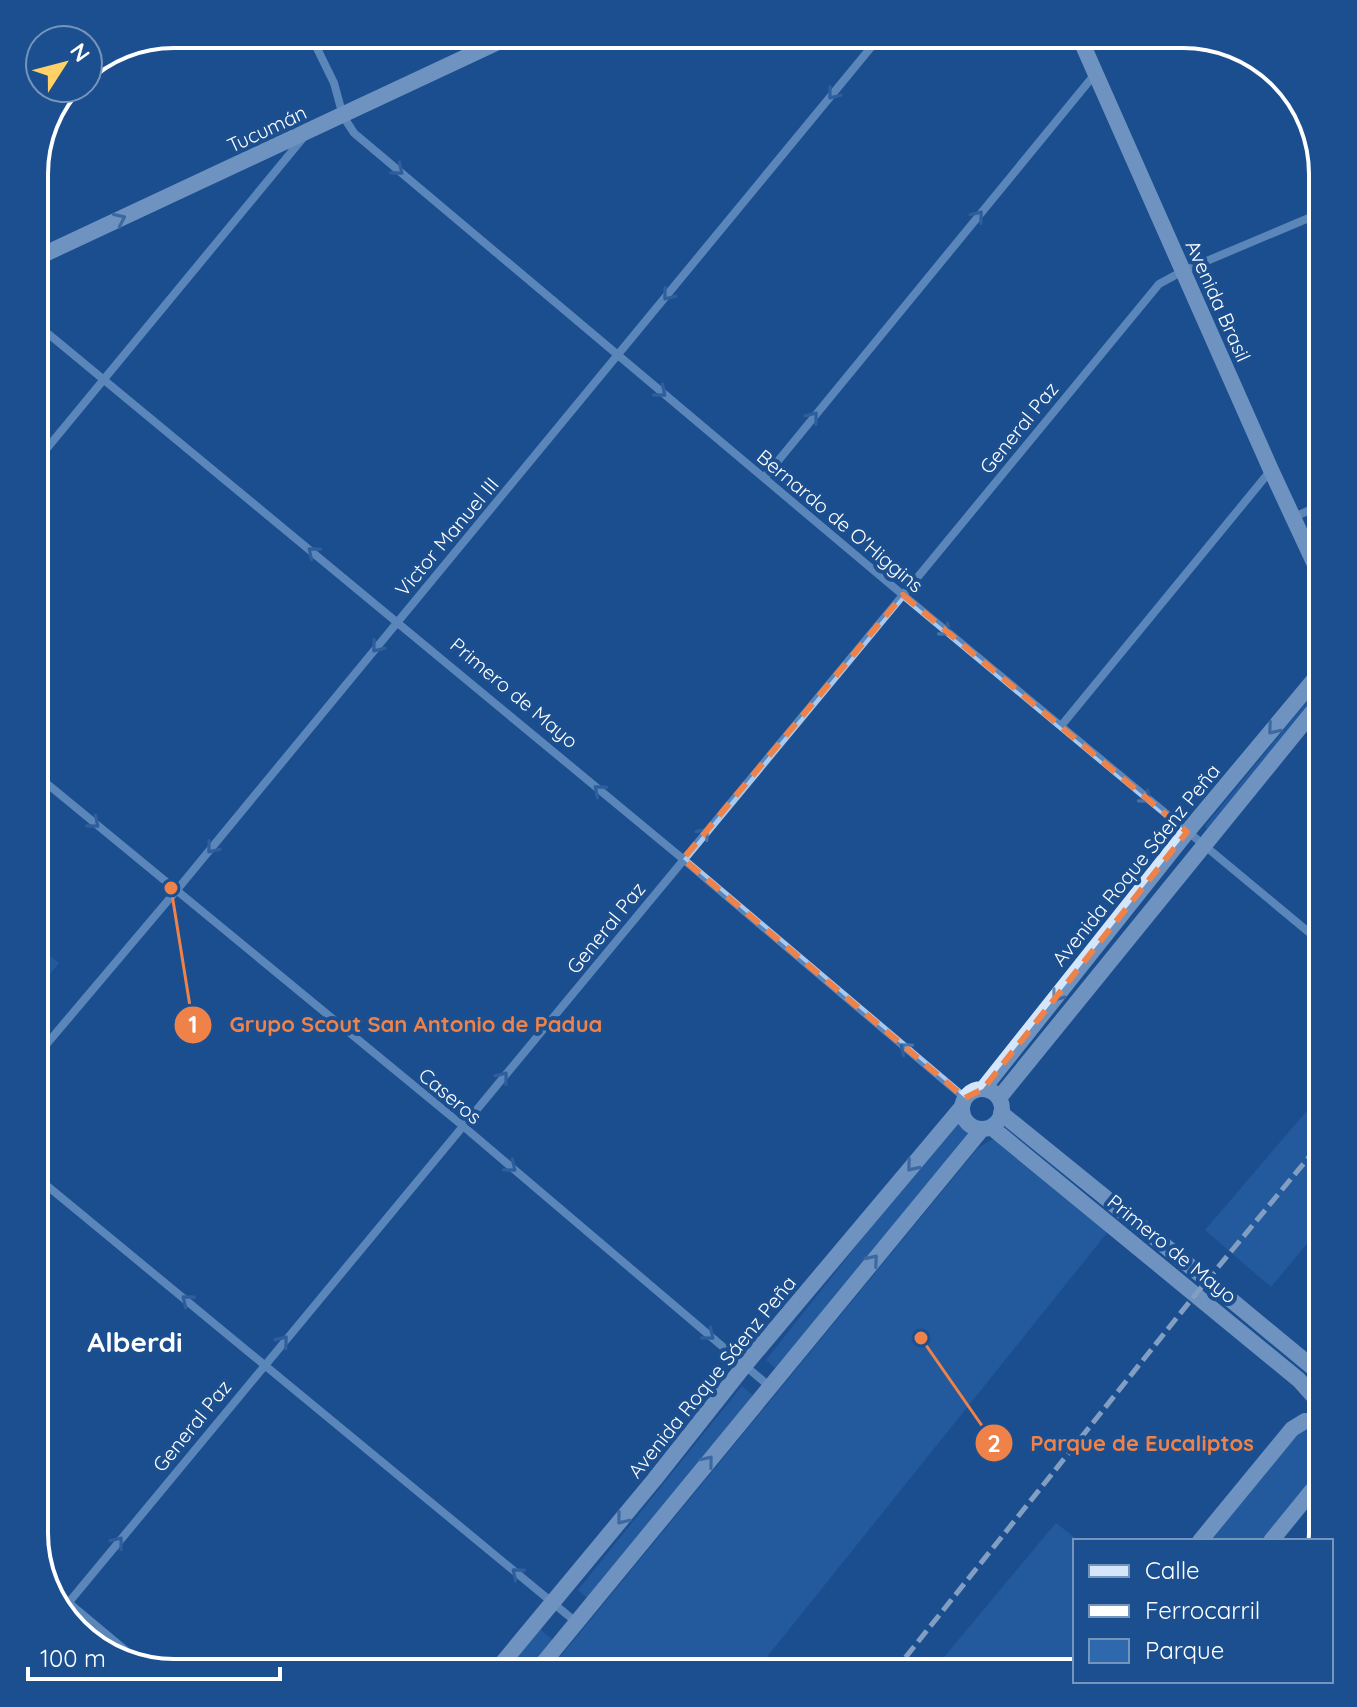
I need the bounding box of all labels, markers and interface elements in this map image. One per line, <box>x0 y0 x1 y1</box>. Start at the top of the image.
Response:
north arrow <box>24 24 104 104</box>
text: N <box>64 37 96 67</box>
one-way arrow <box>828 85 843 100</box>
street label: Tucumán <box>223 99 310 158</box>
one-way arrow <box>389 160 403 175</box>
one-way arrow <box>968 211 983 225</box>
one-way arrow <box>112 213 126 229</box>
street label: Avenida Brasil <box>1180 236 1256 366</box>
one-way arrow <box>663 286 678 300</box>
street label: General Paz <box>974 377 1063 479</box>
one-way arrow <box>652 382 666 397</box>
one-way arrow <box>803 412 818 427</box>
street label: Bernardo de O'Higgins <box>752 444 929 598</box>
street label: Victor Manuel III <box>390 472 504 601</box>
one-way arrow <box>308 548 323 562</box>
one-way arrow <box>937 621 951 636</box>
street label: Primero de Mayo <box>445 632 583 753</box>
one-way arrow <box>372 638 387 652</box>
one-way arrow <box>1268 719 1283 734</box>
street label: Avenida Roque Sáenz Peña <box>1046 758 1225 971</box>
one-way arrow <box>594 785 609 800</box>
one-way arrow <box>1136 788 1151 803</box>
one-way arrow <box>85 813 99 828</box>
one-way arrow <box>694 828 709 843</box>
one-way arrow <box>207 838 222 853</box>
street label: General Paz <box>561 877 650 979</box>
one-way arrow <box>1052 987 1066 1002</box>
callout: Grupo Scout San Antonio de Padua <box>173 1002 618 1048</box>
text: 1 <box>188 1009 198 1039</box>
text: Grupo Scout San Antonio de Padua <box>230 1010 602 1038</box>
one-way arrow <box>900 1043 915 1058</box>
street label: Caseros <box>414 1062 487 1129</box>
one-way arrow <box>493 1072 508 1086</box>
one-way arrow <box>501 1157 516 1172</box>
one-way arrow <box>907 1157 922 1172</box>
street label: Primero de Mayo <box>1103 1189 1242 1308</box>
one-way arrow <box>863 1255 878 1269</box>
street label: Avenida Roque Sáenz Peña <box>622 1270 801 1483</box>
one-way arrow <box>182 1295 196 1310</box>
district label: Alberdi <box>87 1324 183 1359</box>
one-way arrow <box>700 1325 714 1340</box>
one-way arrow <box>273 1336 288 1351</box>
street label: General Paz <box>147 1375 236 1477</box>
callout: Parque de Eucaliptos <box>974 1420 1270 1466</box>
text: 2 <box>987 1428 1001 1458</box>
text: Parque de Eucaliptos <box>1030 1429 1254 1457</box>
one-way arrow <box>698 1456 713 1470</box>
one-way arrow <box>617 1509 632 1524</box>
one-way arrow <box>108 1537 123 1551</box>
legend <box>1073 1539 1333 1683</box>
text: Calle <box>1145 1555 1200 1585</box>
one-way arrow <box>511 1568 526 1582</box>
text: Ferrocarril <box>1145 1595 1260 1625</box>
scale bar <box>28 1631 280 1681</box>
text: Parque <box>1145 1635 1224 1665</box>
text: 100 m <box>40 1643 106 1673</box>

